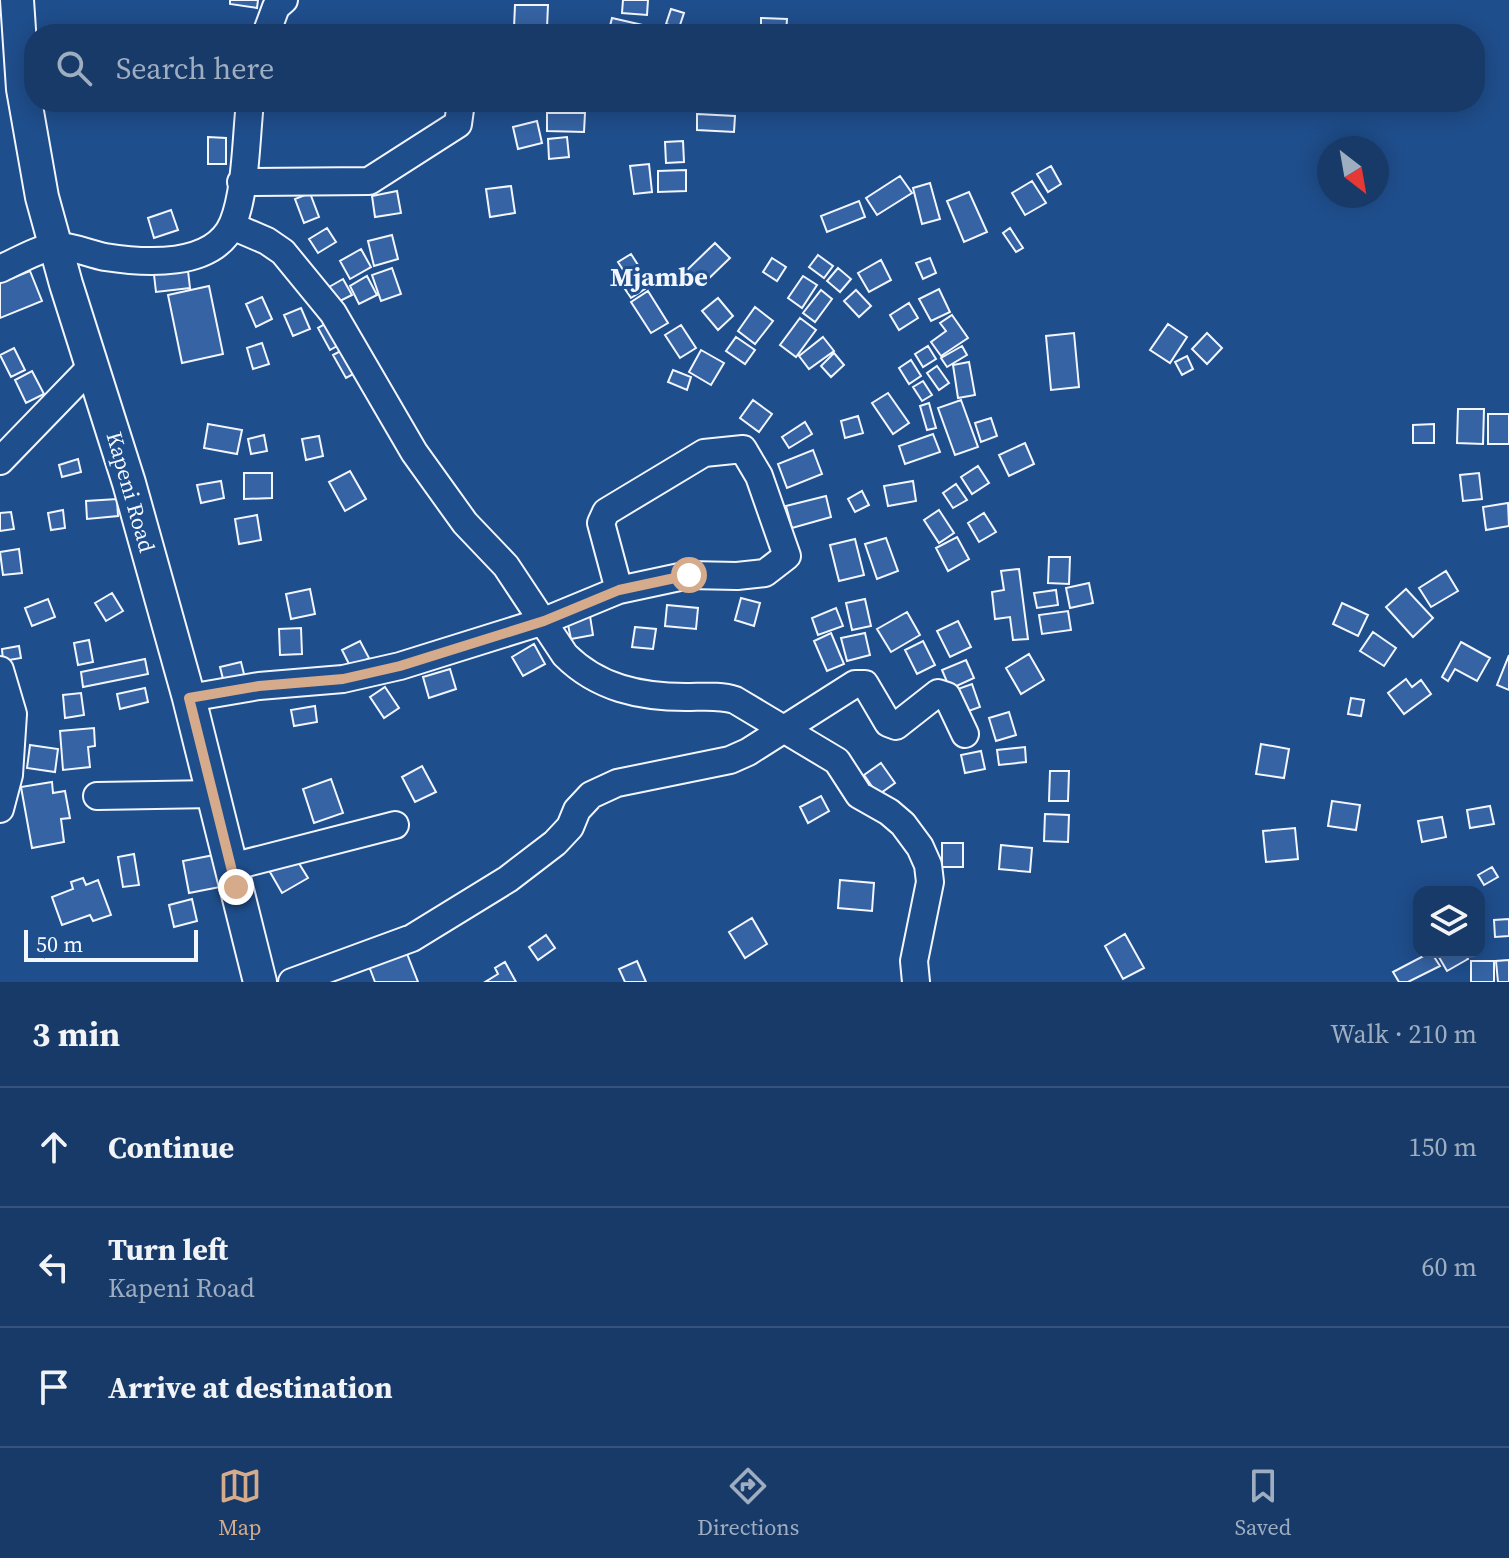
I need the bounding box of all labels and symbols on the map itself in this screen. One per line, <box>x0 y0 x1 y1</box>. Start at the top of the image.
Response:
north arrow <box>1317 136 1389 208</box>
district label: Mjambe <box>610 259 708 295</box>
street label: Kapeni Road <box>99 428 163 556</box>
route start <box>671 557 707 593</box>
route end <box>218 869 254 905</box>
scale bar <box>24 926 198 962</box>

